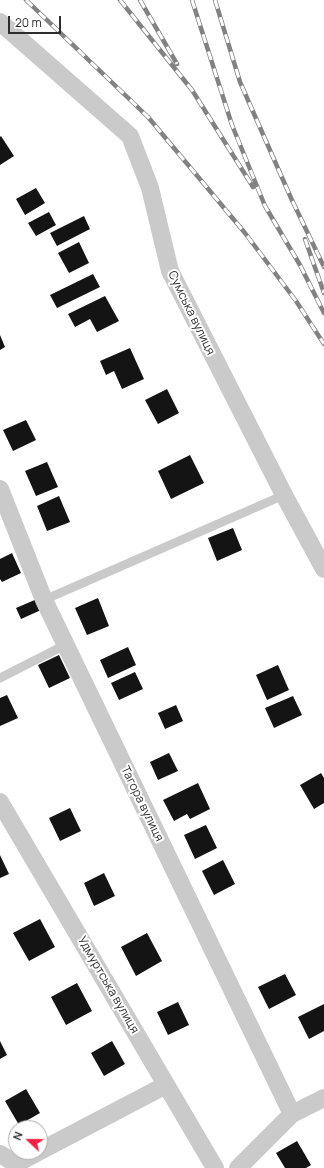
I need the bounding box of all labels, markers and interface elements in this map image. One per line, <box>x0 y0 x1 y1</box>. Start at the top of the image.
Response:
scale bar <box>10 8 63 34</box>
text: 20 m <box>15 14 42 31</box>
street label: Сумська вулиця <box>164 269 218 357</box>
street label: Тагора вулиця <box>118 764 166 844</box>
street label: Удмуртська вулиця <box>74 934 142 1036</box>
north arrow <box>8 1120 48 1160</box>
text: N <box>9 1129 26 1142</box>

